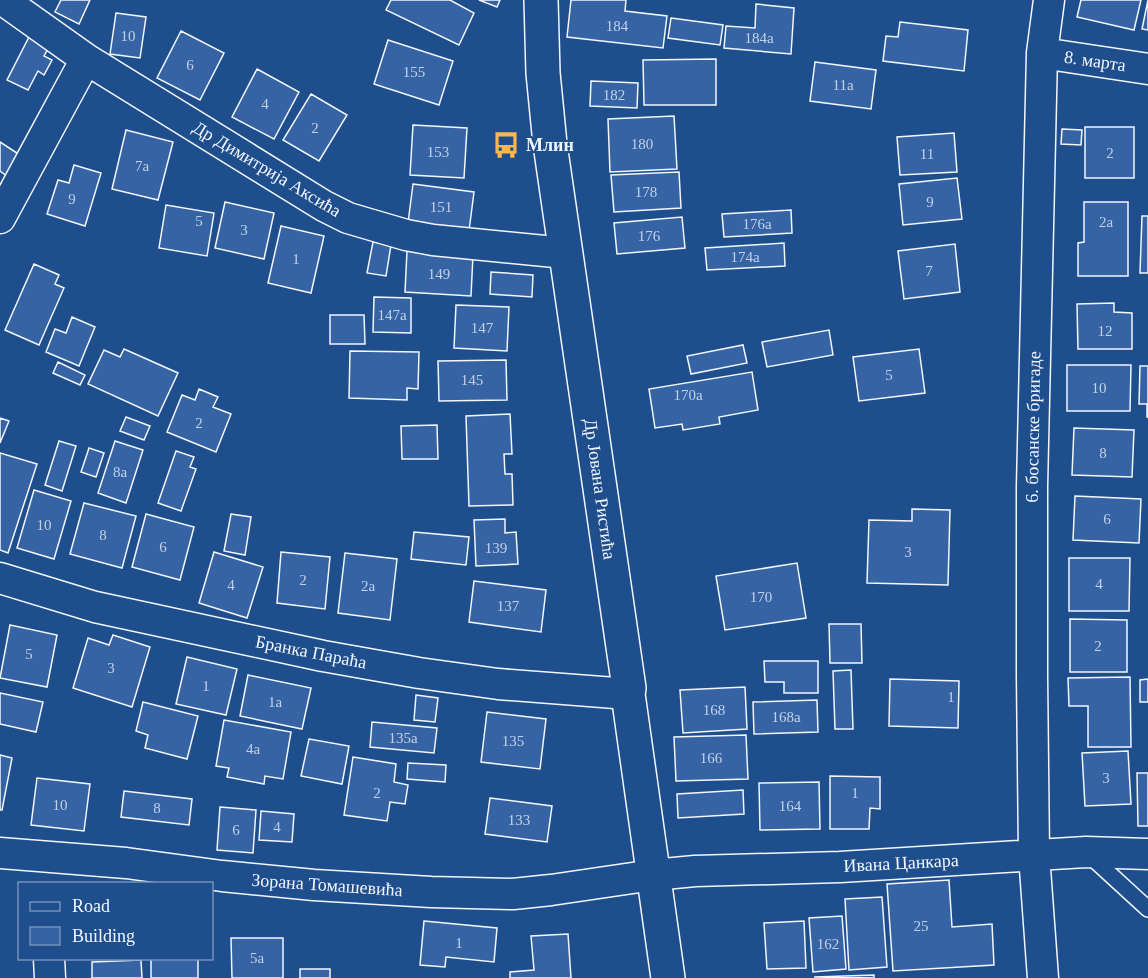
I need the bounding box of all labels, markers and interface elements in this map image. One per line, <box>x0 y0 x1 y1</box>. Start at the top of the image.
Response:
house number: 184 <box>606 18 629 34</box>
house number: 10 <box>121 28 136 44</box>
house number: 184a <box>744 30 774 46</box>
street label: 8. марта <box>1063 47 1127 75</box>
house number: 6 <box>186 57 194 73</box>
house number: 155 <box>403 64 425 80</box>
house number: 11a <box>832 77 854 93</box>
house number: 182 <box>603 87 625 103</box>
house number: 4 <box>261 96 269 112</box>
street label: Др Димитрија Аксића <box>189 117 345 221</box>
house number: 2 <box>311 120 319 136</box>
bus stop icon: Млин <box>491 130 521 160</box>
place label: Млин <box>526 135 574 155</box>
house number: 180 <box>631 136 653 152</box>
house number: 153 <box>427 144 449 160</box>
house number: 2 <box>1106 145 1114 161</box>
house number: 11 <box>920 146 934 162</box>
house number: 7a <box>135 158 149 174</box>
house number: 178 <box>635 184 657 200</box>
house number: 9 <box>68 191 76 207</box>
house number: 9 <box>926 194 934 210</box>
house number: 151 <box>430 199 452 215</box>
house number: 5 <box>195 213 203 229</box>
house number: 2a <box>1099 214 1113 230</box>
house number: 176a <box>742 216 772 232</box>
house number: 3 <box>240 222 248 238</box>
house number: 176 <box>638 228 661 244</box>
house number: 174a <box>730 249 760 265</box>
house number: 1 <box>292 251 300 267</box>
house number: 7 <box>925 263 933 279</box>
house number: 149 <box>428 266 450 282</box>
house number: 147a <box>377 307 407 323</box>
house number: 147 <box>471 320 494 336</box>
house number: 12 <box>1098 323 1113 339</box>
street label: 6. босанске бригаде <box>1022 351 1044 503</box>
house number: 5 <box>885 367 893 383</box>
house number: 145 <box>461 372 483 388</box>
house number: 10 <box>1092 380 1107 396</box>
house number: 170a <box>673 387 703 403</box>
house number: 2 <box>195 415 203 431</box>
street label: Др Јована Ристића <box>580 417 620 561</box>
house number: 8 <box>1099 445 1107 461</box>
house number: 8a <box>113 464 127 480</box>
house number: 6 <box>1103 511 1111 527</box>
house number: 10 <box>37 517 52 533</box>
house number: 8 <box>99 527 107 543</box>
house number: 6 <box>159 539 167 555</box>
house number: 139 <box>485 540 507 556</box>
house number: 3 <box>904 544 912 560</box>
house number: 2 <box>299 572 307 588</box>
house number: 4 <box>1095 576 1103 592</box>
house number: 4 <box>227 577 235 593</box>
house number: 2a <box>361 578 375 594</box>
house number: 170 <box>750 589 772 605</box>
house number: 137 <box>497 598 520 614</box>
street label: Бранка Параћа <box>254 631 368 673</box>
house number: 2 <box>1094 638 1102 654</box>
house number: 5 <box>25 646 33 662</box>
house number: 3 <box>107 660 115 676</box>
house number: 1 <box>202 678 210 694</box>
house number: 1 <box>947 689 955 705</box>
house number: 1a <box>268 694 282 710</box>
house number: 168 <box>703 702 725 718</box>
house number: 168a <box>771 709 801 725</box>
house number: 135a <box>388 730 418 746</box>
house number: 135 <box>502 733 524 749</box>
house number: 4a <box>246 741 260 757</box>
house number: 166 <box>700 750 723 766</box>
house number: 3 <box>1102 770 1110 786</box>
house number: 2 <box>373 785 381 801</box>
house number: 1 <box>851 785 859 801</box>
house number: 10 <box>53 797 68 813</box>
house number: 164 <box>779 798 802 814</box>
house number: 8 <box>153 800 161 816</box>
house number: 133 <box>508 812 530 828</box>
house number: 4 <box>273 819 281 835</box>
house number: 6 <box>232 822 240 838</box>
street label: Ивана Цанкара <box>843 850 959 876</box>
street label: Зорана Томашевића <box>251 870 403 900</box>
legend <box>18 882 213 960</box>
text: Road <box>72 896 110 916</box>
house number: 25 <box>914 918 929 934</box>
text: Building <box>72 926 135 946</box>
house number: 1 <box>455 935 463 951</box>
house number: 162 <box>817 936 839 952</box>
house number: 5a <box>250 950 264 966</box>

